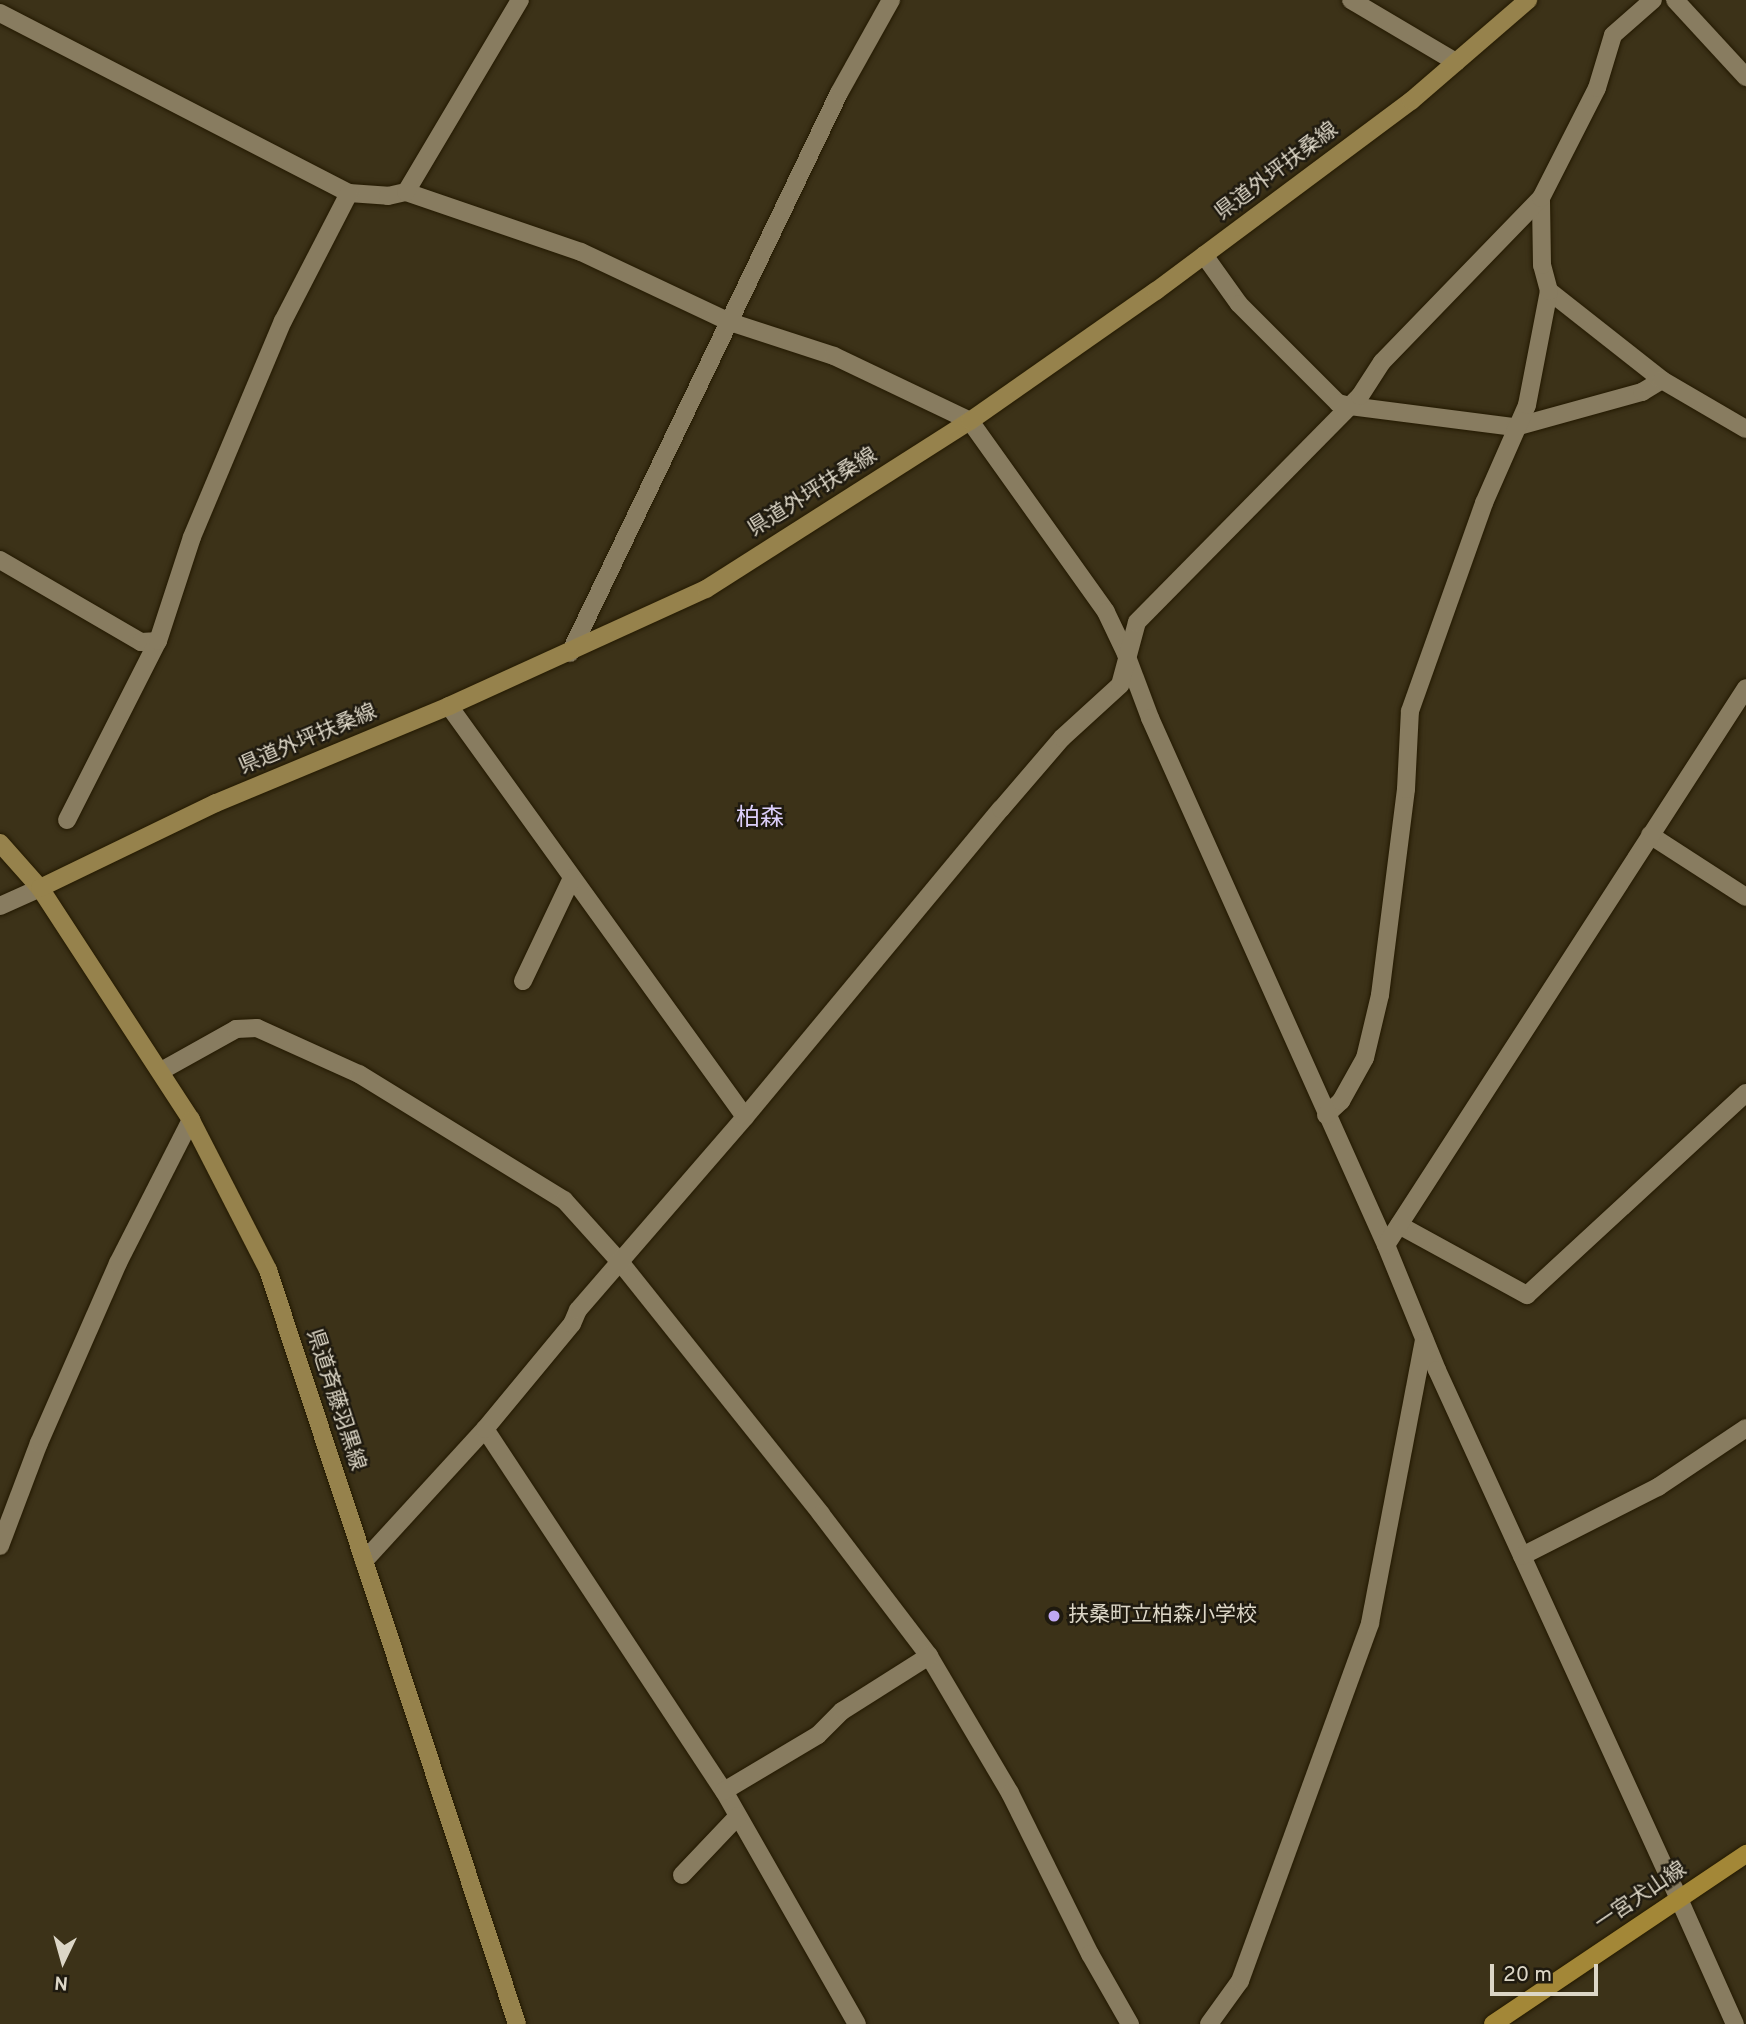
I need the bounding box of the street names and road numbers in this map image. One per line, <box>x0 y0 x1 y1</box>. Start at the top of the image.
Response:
street label: 県道外坪扶桑線 <box>1211 118 1343 226</box>
street label: 県道外坪扶桑線 <box>744 443 882 543</box>
street label: 県道外坪扶桑線 <box>235 700 381 780</box>
street label: 県道斉藤羽黒線 <box>300 1326 370 1474</box>
street label: 一宮犬山線 <box>1590 1857 1692 1937</box>

